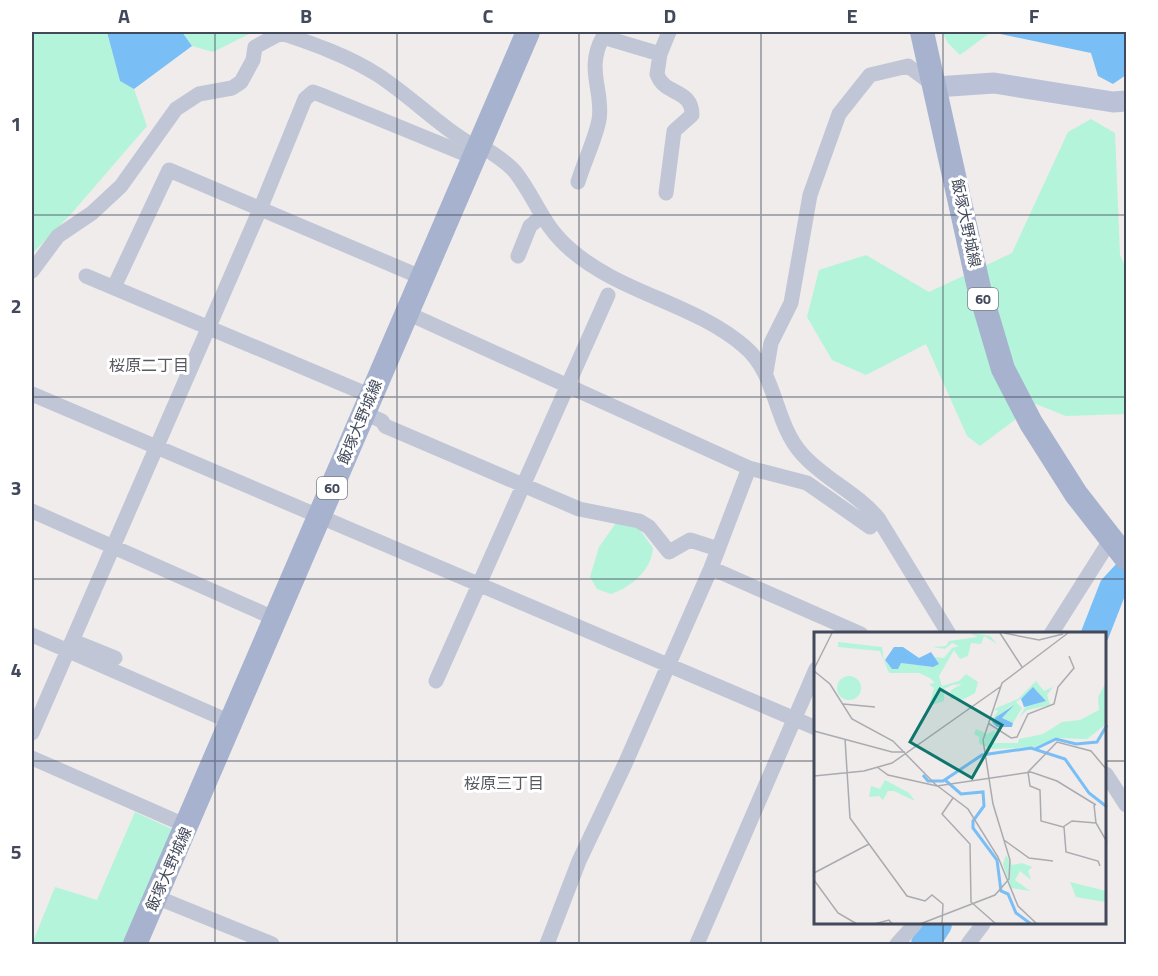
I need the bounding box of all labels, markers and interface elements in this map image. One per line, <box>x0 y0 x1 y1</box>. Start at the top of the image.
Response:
text: A <box>118 0 130 31</box>
text: B <box>300 0 312 31</box>
text: C <box>483 0 494 31</box>
text: D <box>664 0 676 31</box>
text: E <box>846 0 858 31</box>
text: F <box>1029 0 1040 31</box>
text: 1 <box>10 108 22 139</box>
street label: 飯塚大野城線 <box>946 176 987 269</box>
road number: 60 <box>968 288 998 310</box>
text: 2 <box>10 290 22 321</box>
district label: 桜原二丁目 <box>109 353 189 377</box>
street label: 飯塚大野城線 <box>331 376 388 468</box>
text: 3 <box>10 472 22 503</box>
road number: 60 <box>317 477 347 499</box>
inset map <box>814 632 1107 925</box>
text: 4 <box>10 654 22 685</box>
district label: 桜原三丁目 <box>464 771 544 795</box>
street label: 飯塚大野城線 <box>140 823 197 915</box>
text: 5 <box>10 836 22 867</box>

